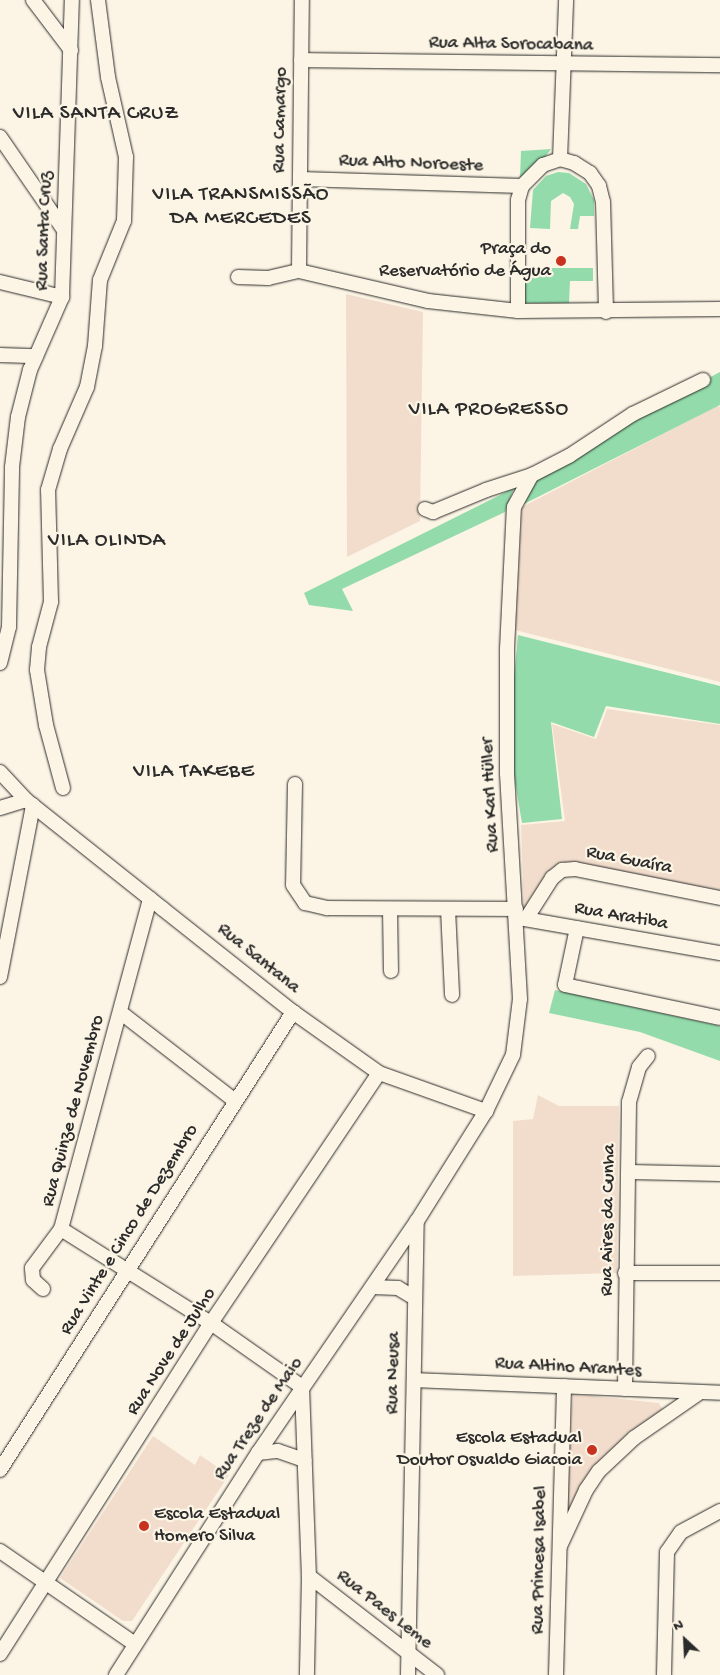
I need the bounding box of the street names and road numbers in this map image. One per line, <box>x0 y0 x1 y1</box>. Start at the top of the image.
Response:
street label: Rua Alta Sorocabana <box>429 32 593 58</box>
street label: Rua Camargo <box>269 67 293 173</box>
street label: Rua Alto Noroeste <box>338 150 484 178</box>
street label: Rua Santa Cruz <box>32 171 58 291</box>
street label: Rua Karl Hüller <box>477 737 505 853</box>
street label: Rua Guaíra <box>584 842 674 880</box>
street label: Rua Aratiba <box>572 898 670 936</box>
street label: Rua Santana <box>212 919 304 999</box>
street label: Rua Quinze de Novembro <box>37 1013 111 1209</box>
street label: Rua Vinte e Cinco de Dezembro <box>56 1120 204 1340</box>
street label: Rua Aires da Cunha <box>596 1144 622 1296</box>
street label: Rua Nove de Julho <box>122 1284 222 1420</box>
street label: Rua Neusa <box>382 1332 406 1414</box>
street label: Rua Treze de Maio <box>209 1353 309 1485</box>
street label: Rua Altino Arantes <box>494 1353 642 1383</box>
street label: Rua Princesa Isabel <box>527 1485 553 1635</box>
street label: Rua Paes Leme <box>331 1565 437 1655</box>

